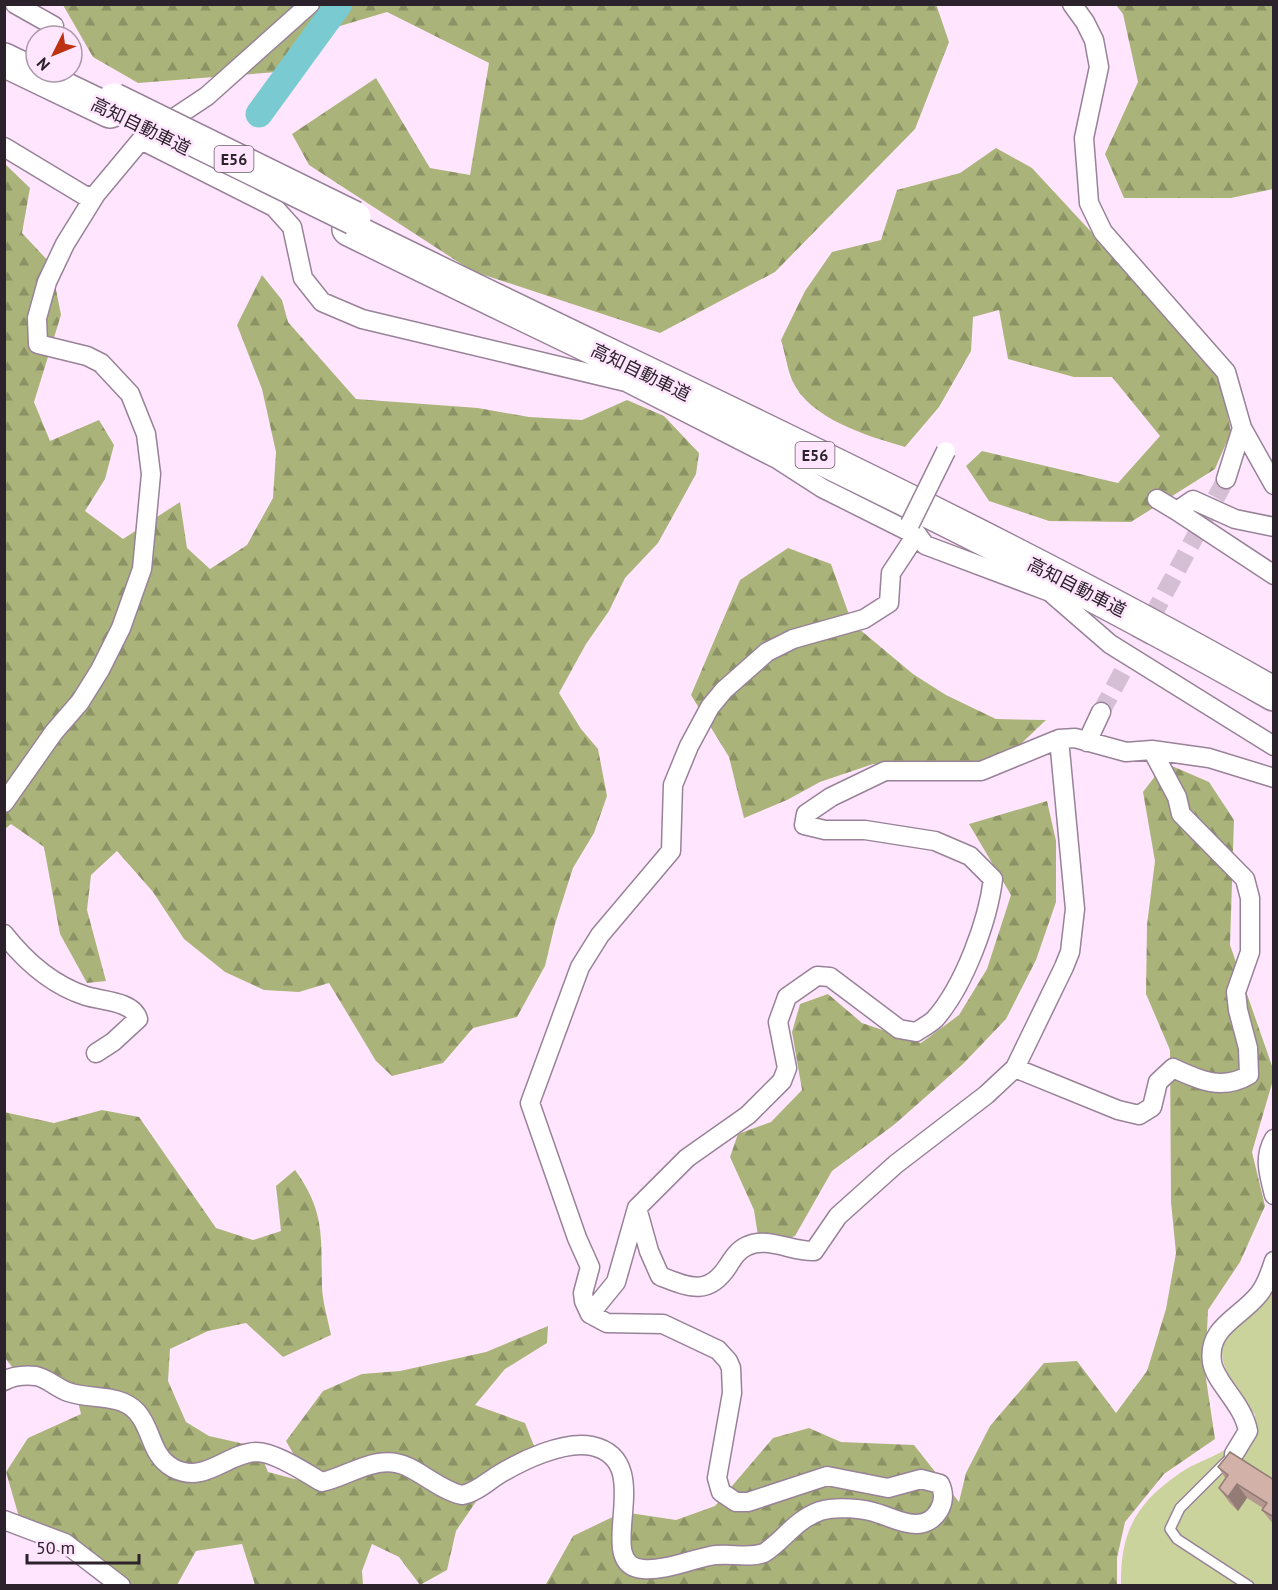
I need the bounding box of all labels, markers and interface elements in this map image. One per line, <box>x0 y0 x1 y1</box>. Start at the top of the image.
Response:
north arrow <box>24 24 84 84</box>
text: N <box>32 54 54 75</box>
street label: 高知自動車道 <box>87 92 195 160</box>
road number: E56 <box>214 146 254 172</box>
street label: 高知自動車道 <box>587 338 695 406</box>
road number: E56 <box>796 442 834 468</box>
street label: 高知自動車道 <box>1024 552 1130 622</box>
scale bar <box>27 1527 140 1565</box>
text: 50 m <box>36 1536 75 1559</box>

